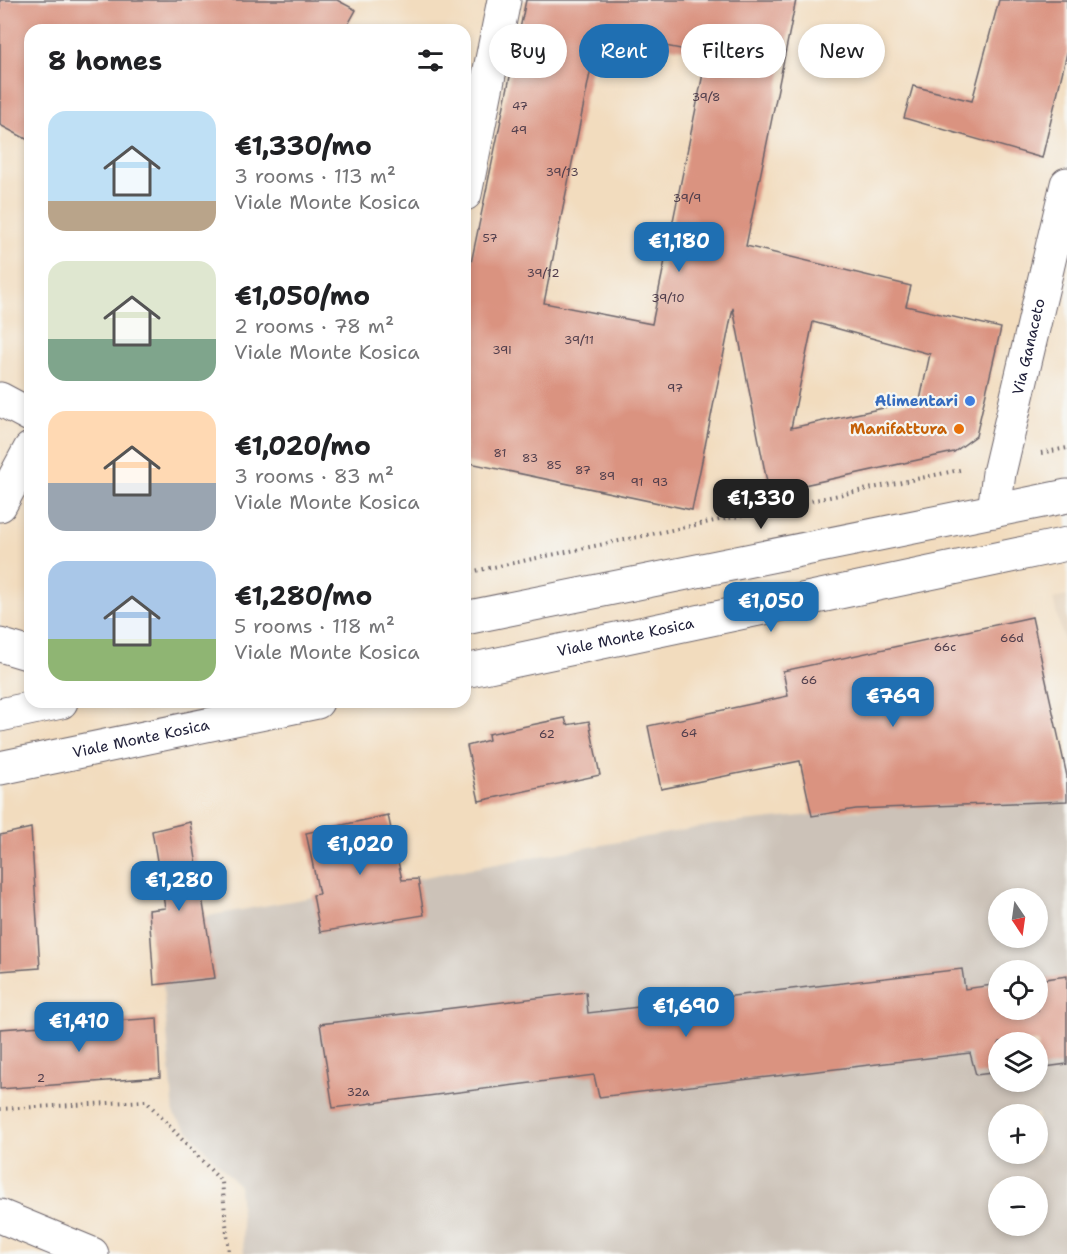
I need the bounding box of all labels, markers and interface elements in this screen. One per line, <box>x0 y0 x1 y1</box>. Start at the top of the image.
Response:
chip: Buy <box>489 24 567 78</box>
chip: Rent <box>579 24 669 78</box>
chip: Filters <box>681 24 786 78</box>
chip: New <box>798 24 885 78</box>
text: 8 homes <box>48 43 162 78</box>
icon: filters <box>414 44 447 77</box>
house number: 39/8 <box>692 89 720 105</box>
house number: 47 <box>512 98 528 114</box>
house number: 49 <box>511 122 527 138</box>
text: €1,330/mo <box>234 128 372 163</box>
icon: home <box>96 135 168 207</box>
text: 3 rooms · 113 m² <box>234 163 396 189</box>
house number: 39/13 <box>545 164 579 180</box>
text: Viale Monte Kosica <box>234 189 420 215</box>
house number: 39/9 <box>673 190 701 206</box>
pin: €1,180 <box>630 222 728 273</box>
text: €1,180 <box>648 228 710 254</box>
house number: 57 <box>482 230 498 246</box>
house number: 39/12 <box>526 265 560 281</box>
text: €1,050/mo <box>234 278 370 313</box>
icon: home <box>96 285 168 357</box>
house number: 39/10 <box>651 290 685 306</box>
street label: Via Ganaceto <box>1008 297 1050 397</box>
text: 2 rooms · 78 m² <box>234 313 394 339</box>
house number: 39/11 <box>564 332 594 348</box>
text: Viale Monte Kosica <box>234 339 420 365</box>
house number: 39i <box>492 342 512 358</box>
house number: 97 <box>667 380 683 396</box>
place label: Alimentari <box>875 391 958 411</box>
marker: Alimentari <box>963 394 977 408</box>
place label: Manifattura <box>850 419 948 439</box>
marker: Manifattura <box>952 422 966 436</box>
text: €1,020/mo <box>234 428 371 463</box>
icon: home <box>96 435 168 507</box>
house number: 81 <box>494 445 506 461</box>
house number: 83 <box>522 450 538 466</box>
house number: 85 <box>546 457 562 473</box>
house number: 87 <box>575 462 591 478</box>
text: 3 rooms · 83 m² <box>234 463 394 489</box>
house number: 89 <box>599 468 615 484</box>
house number: 91 <box>630 474 644 490</box>
house number: 93 <box>652 474 668 490</box>
pin: €1,330 <box>712 479 810 530</box>
text: €1,330 <box>727 485 795 511</box>
text: Viale Monte Kosica <box>234 489 420 515</box>
text: €1,280/mo <box>234 578 372 613</box>
pin: €1,050 <box>722 582 820 633</box>
icon: home <box>96 585 168 657</box>
text: €1,050 <box>738 588 804 614</box>
text: 5 rooms · 118 m² <box>234 613 395 639</box>
street label: Viale Monte Kosica <box>555 613 696 661</box>
house number: 66d <box>1000 630 1024 646</box>
text: Viale Monte Kosica <box>234 639 420 665</box>
house number: 66c <box>934 639 956 655</box>
house number: 66 <box>801 672 817 688</box>
pin: €769 <box>857 677 929 728</box>
text: €769 <box>866 683 920 709</box>
street label: Viale Monte Kosica <box>71 715 212 763</box>
house number: 64 <box>681 725 697 741</box>
house number: 62 <box>539 726 555 742</box>
pin: €1,020 <box>311 825 409 876</box>
text: €1,020 <box>326 831 394 857</box>
pin: €1,280 <box>130 861 228 912</box>
text: €1,280 <box>145 867 213 893</box>
north arrow <box>988 888 1048 948</box>
map controls <box>988 888 1048 1236</box>
button: locate <box>988 960 1048 1020</box>
pin: €1,690 <box>637 987 735 1038</box>
text: €1,690 <box>652 993 720 1019</box>
pin: €1,410 <box>30 1002 128 1053</box>
text: €1,410 <box>48 1008 110 1034</box>
button: layers <box>988 1032 1048 1092</box>
house number: 2 <box>37 1070 45 1086</box>
house number: 32a <box>346 1084 370 1100</box>
button: + <box>988 1104 1048 1164</box>
button: − <box>988 1176 1048 1236</box>

